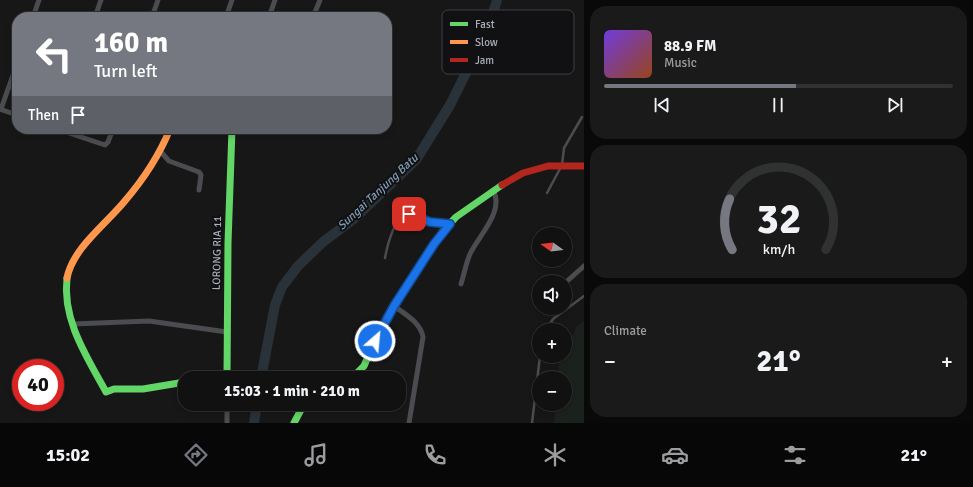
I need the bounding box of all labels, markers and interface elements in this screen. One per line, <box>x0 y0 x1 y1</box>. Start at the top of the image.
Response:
legend <box>442 10 574 74</box>
text: Fast <box>475 18 495 31</box>
text: 160 m <box>94 26 168 60</box>
icon: left <box>28 28 80 80</box>
text: Slow <box>475 36 498 49</box>
text: 88.9 FM <box>664 37 716 55</box>
text: Jam <box>475 54 494 67</box>
text: Music <box>664 55 697 71</box>
text: Turn left <box>94 60 157 82</box>
icon: previous <box>651 94 673 116</box>
icon: pause <box>767 94 789 116</box>
icon: next <box>884 94 906 116</box>
icon: arrive <box>67 104 89 126</box>
text: Then <box>28 106 59 124</box>
water label: Sungai Tanjung Batu <box>334 150 423 233</box>
text: 32 <box>756 193 801 244</box>
pin <box>392 197 426 231</box>
icon: arrive <box>398 203 420 225</box>
street label: LORONG RIA 11 <box>210 216 224 290</box>
north arrow <box>532 227 572 267</box>
map controls <box>532 227 572 411</box>
text: km/h <box>762 240 795 257</box>
button: sound <box>532 275 572 315</box>
position arrow <box>354 320 396 362</box>
button: + <box>532 323 572 363</box>
text: Climate <box>604 323 647 339</box>
text: 21° <box>756 343 801 380</box>
text: − <box>604 348 616 375</box>
text: + <box>941 348 953 375</box>
speed limit sign: 40 <box>12 359 64 411</box>
button: − <box>532 371 572 411</box>
text: 15:03 · 1 min · 210 m <box>224 382 360 400</box>
icon: directions <box>182 441 210 469</box>
icon: music <box>302 441 330 469</box>
icon: phone <box>421 441 449 469</box>
icon: climate <box>541 441 569 469</box>
icon: car <box>661 441 689 469</box>
icon: filters <box>781 441 809 469</box>
text: 15:02 <box>46 444 90 466</box>
text: 21° <box>900 444 927 466</box>

